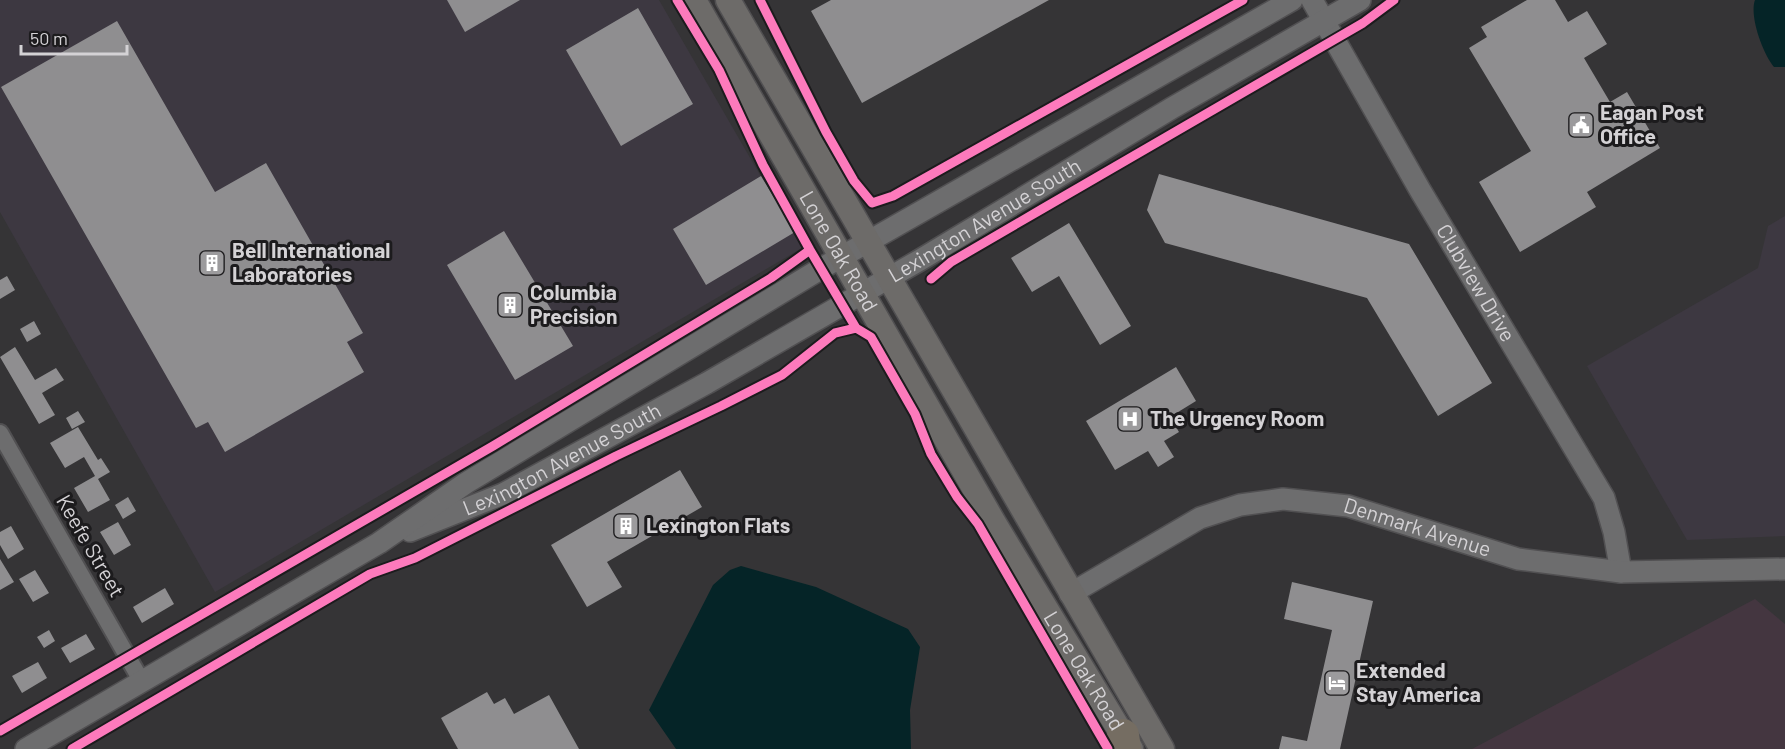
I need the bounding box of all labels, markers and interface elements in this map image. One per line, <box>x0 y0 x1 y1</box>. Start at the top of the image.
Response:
scale bar <box>21 18 128 56</box>
text: 50 m <box>30 27 68 49</box>
place label: Eagan Post Office <box>1600 99 1704 148</box>
public building icon: Eagan Post Office <box>1566 110 1596 140</box>
street label: Lexington Avenue South <box>883 152 1085 287</box>
street label: Lone Oak Road <box>795 186 884 316</box>
street label: Clubview Drive <box>1432 219 1522 346</box>
place label: Bell International Laboratories <box>232 237 390 286</box>
building icon: Bell International Laboratories <box>197 248 227 278</box>
place label: Columbia Precision <box>530 279 618 328</box>
building icon: Columbia Precision <box>495 290 525 320</box>
street label: Lexington Avenue South <box>459 397 665 520</box>
hospital icon: The Urgency Room <box>1115 404 1145 434</box>
place label: The Urgency Room <box>1150 405 1324 430</box>
street label: Keefe Street <box>52 490 131 601</box>
street label: Denmark Avenue <box>1341 491 1494 561</box>
building icon: Lexington Flats <box>611 511 641 541</box>
place label: Lexington Flats <box>646 512 790 537</box>
street label: Lone Oak Road <box>1039 606 1131 734</box>
place label: Extended Stay America <box>1356 657 1481 706</box>
hotel icon: Extended Stay America <box>1322 668 1352 698</box>

